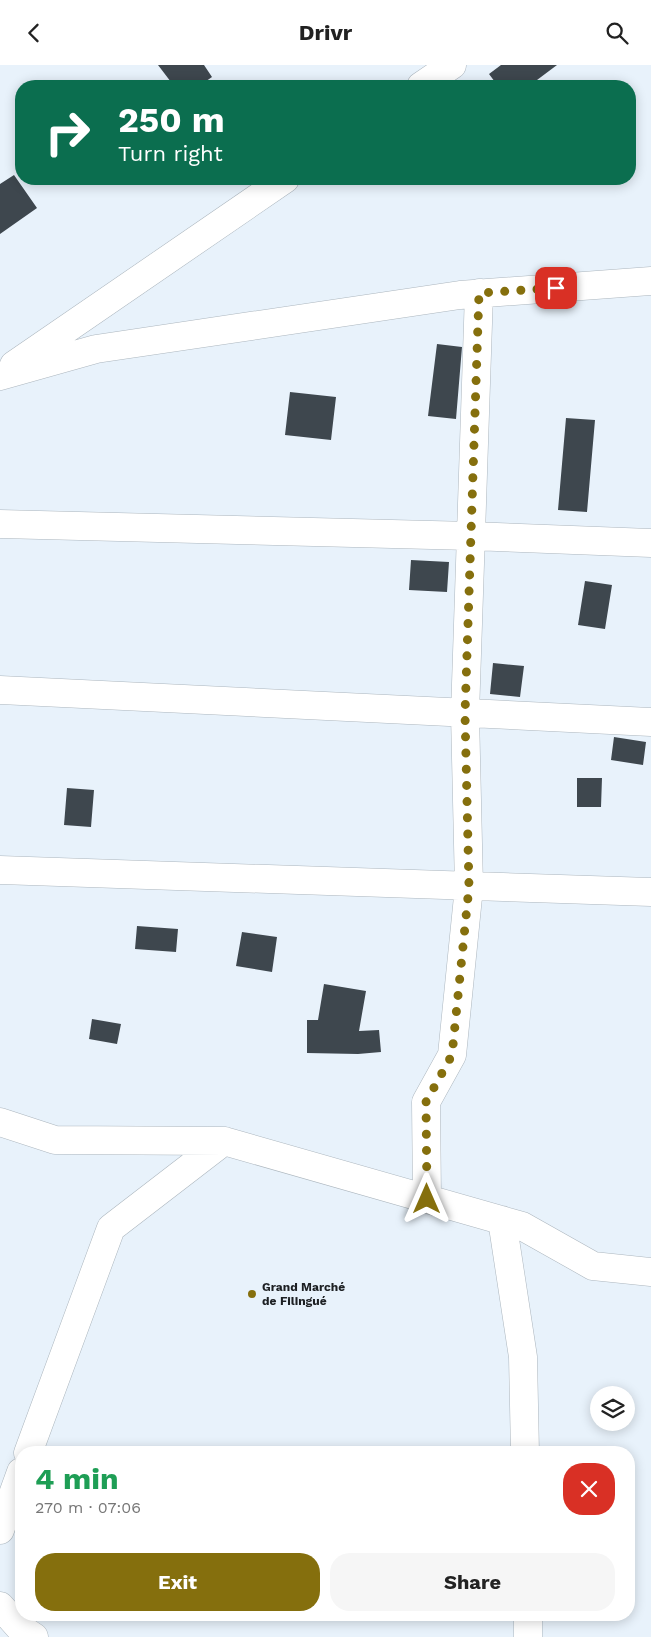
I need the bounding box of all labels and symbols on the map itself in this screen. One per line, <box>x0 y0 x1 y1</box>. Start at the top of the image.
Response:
pin <box>535 267 577 309</box>
position arrow <box>400 1172 452 1224</box>
place label: Grand Marché de Filingué <box>262 1280 345 1308</box>
marker: Grand Marché de Filingué <box>246 1288 258 1300</box>

